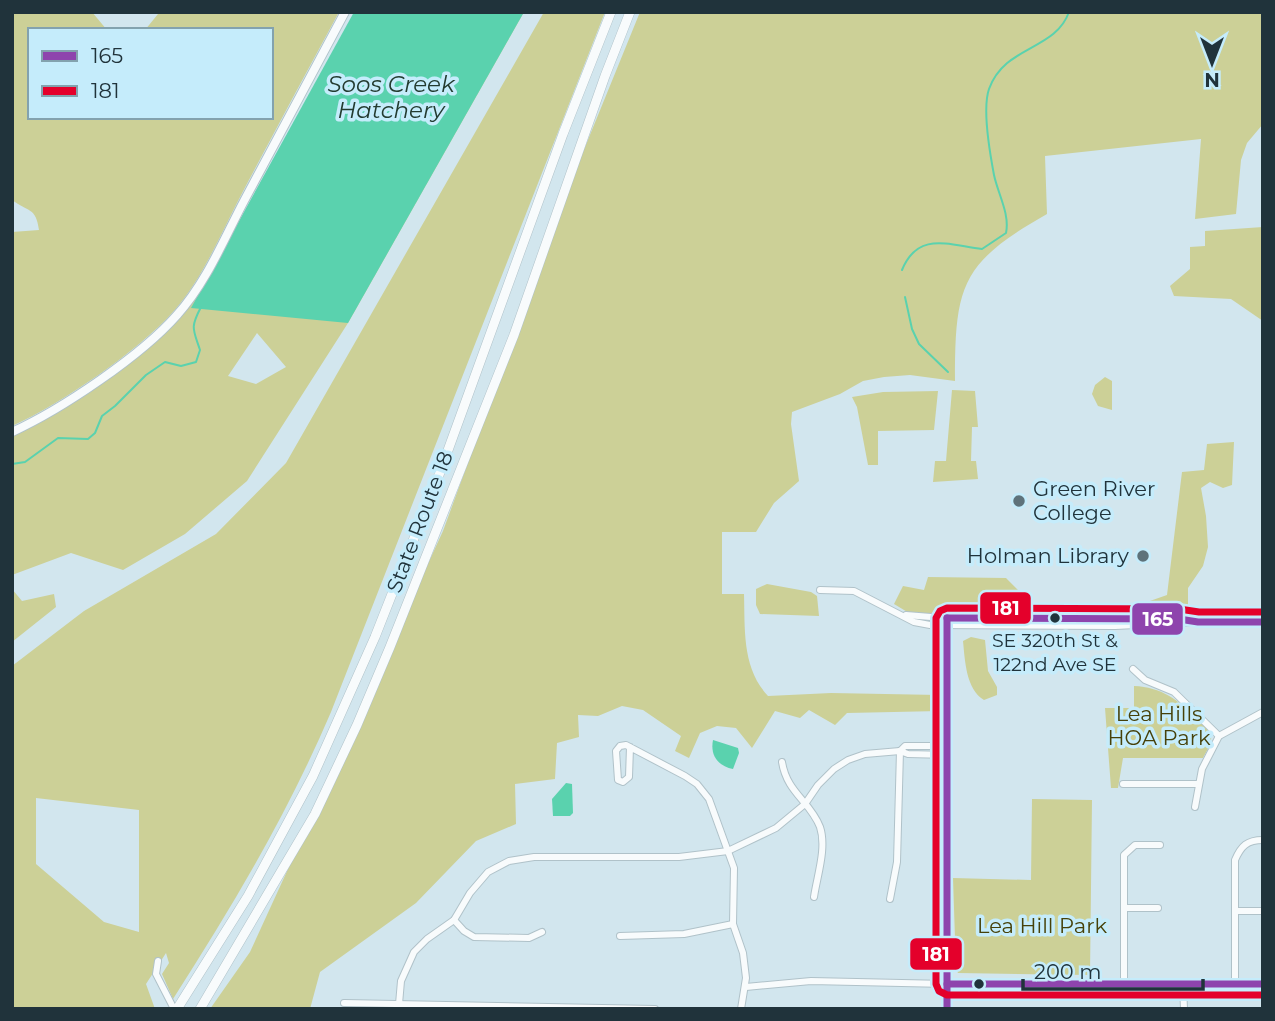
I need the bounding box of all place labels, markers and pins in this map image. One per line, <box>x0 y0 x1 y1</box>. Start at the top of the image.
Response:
place label: Green River College <box>1033 476 1155 525</box>
marker: Green River College <box>1011 493 1027 509</box>
place label: Holman Library <box>967 543 1130 568</box>
marker: Holman Library <box>1135 548 1151 564</box>
marker: SE 320th St & 122nd Ave SE <box>1048 611 1062 625</box>
place label: SE 320th St & 122nd Ave SE <box>992 629 1118 676</box>
unlabelled marker <box>972 977 986 991</box>

